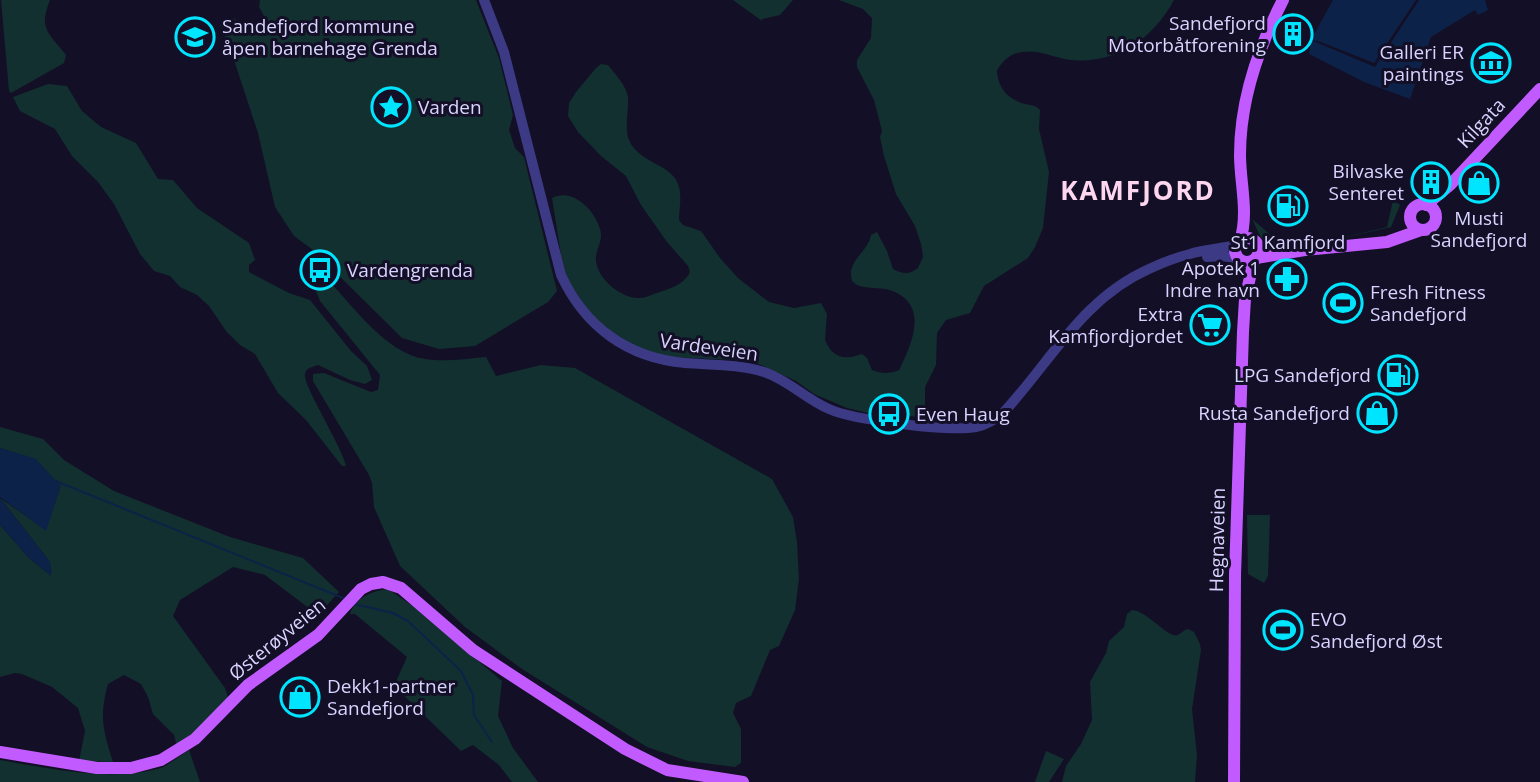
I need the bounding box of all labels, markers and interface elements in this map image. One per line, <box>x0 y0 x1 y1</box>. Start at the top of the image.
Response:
place label: Sandefjord Motorbåtforening <box>1108 10 1266 58</box>
place label: Sandefjord kommune åpen barnehage Grenda <box>222 13 438 61</box>
building icon: Sandefjord Motorbåtforening <box>1272 13 1314 55</box>
school or university icon: Sandefjord kommune åpen barnehage Grenda <box>174 16 216 58</box>
place label: Galleri ER paintings <box>1380 39 1464 87</box>
museum icon: Galleri ER paintings <box>1470 42 1512 84</box>
place icon: Varden <box>370 86 412 128</box>
street label: Kilgata <box>1451 92 1511 154</box>
place label: Varden <box>418 94 482 120</box>
place label: Bilvaske Senteret <box>1329 158 1404 206</box>
building icon: Bilvaske Senteret <box>1410 161 1452 203</box>
shop icon: Musti Sandefjord <box>1458 162 1500 204</box>
district label: KAMFJORD <box>1060 172 1216 208</box>
fuel station icon: St1 Kamfjord <box>1267 185 1309 227</box>
place label: Musti Sandefjord <box>1431 205 1527 253</box>
place label: St1 Kamfjord <box>1231 229 1345 255</box>
bus stop icon: Vardengrenda <box>299 249 341 291</box>
place label: Apotek 1 Indre havn <box>1165 255 1260 303</box>
place label: Vardengrenda <box>347 257 473 283</box>
pharmacy icon: Apotek 1 Indre havn <box>1266 258 1308 300</box>
place label: Fresh Fitness Sandefjord <box>1370 279 1486 327</box>
sports icon: Fresh Fitness Sandefjord <box>1322 282 1364 324</box>
place label: Extra Kamfjordjordet <box>1048 301 1183 349</box>
supermarket icon: Extra Kamfjordjordet <box>1189 304 1231 346</box>
street label: Vardeveien <box>658 327 760 367</box>
fuel station icon: LPG Sandefjord <box>1377 354 1419 396</box>
place label: LPG Sandefjord <box>1234 362 1371 388</box>
shop icon: Rusta Sandefjord <box>1356 392 1398 434</box>
bus stop icon: Even Haug <box>868 393 910 435</box>
place label: Rusta Sandefjord <box>1198 400 1350 426</box>
place label: Even Haug <box>916 401 1010 427</box>
street label: Hegnaveien <box>1203 488 1231 592</box>
street label: Østerøyveien <box>223 592 331 686</box>
place label: EVO Sandefjord Øst <box>1310 606 1443 654</box>
sports icon: EVO Sandefjord Øst <box>1262 609 1304 651</box>
place label: Dekk1-partner Sandefjord <box>327 673 455 721</box>
shop icon: Dekk1-partner Sandefjord <box>279 676 321 718</box>

